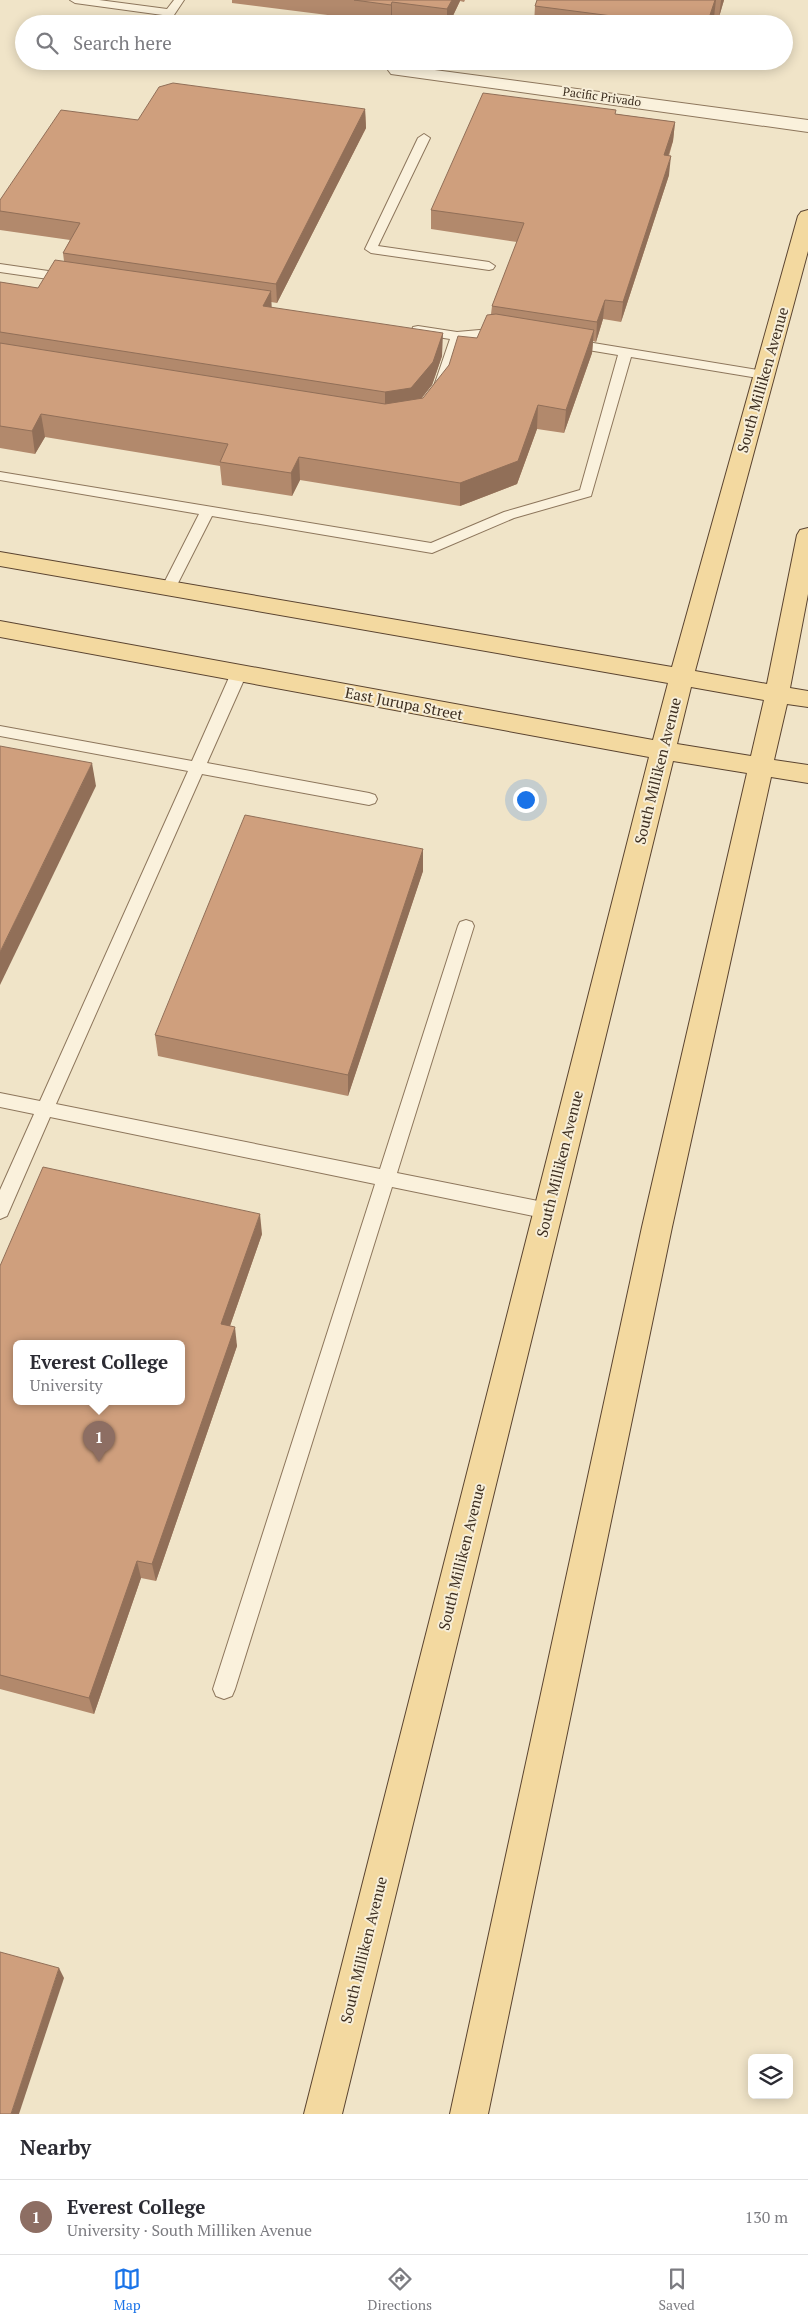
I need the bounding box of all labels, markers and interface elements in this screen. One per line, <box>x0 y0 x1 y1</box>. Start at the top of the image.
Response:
search box <box>15 15 793 70</box>
icon: search <box>33 29 61 57</box>
text: Search here <box>73 30 172 55</box>
street label: Pacific Privado <box>562 84 643 109</box>
street label: South Milliken Avenue <box>732 305 792 455</box>
street label: East Jurupa Street <box>343 682 465 724</box>
street label: South Milliken Avenue <box>629 695 685 846</box>
your location <box>513 787 539 813</box>
street label: South Milliken Avenue <box>531 1088 587 1239</box>
popup <box>13 1340 185 1405</box>
text: Everest College <box>30 1349 168 1374</box>
text: University <box>30 1374 103 1396</box>
pin: 1 <box>83 1421 115 1462</box>
street label: South Milliken Avenue <box>433 1481 489 1632</box>
street label: South Milliken Avenue <box>335 1874 391 2025</box>
map controls <box>748 2054 793 2099</box>
button: layers <box>748 2054 793 2099</box>
text: Nearby <box>20 2133 91 2161</box>
text: Everest College <box>67 2194 205 2219</box>
text: 1 <box>31 2206 41 2228</box>
text: 130 m <box>745 2206 788 2228</box>
text: University · South Milliken Avenue <box>67 2219 312 2241</box>
tab: Map <box>113 2265 141 2314</box>
tab: Directions <box>368 2265 432 2314</box>
tab: Saved <box>659 2265 695 2314</box>

